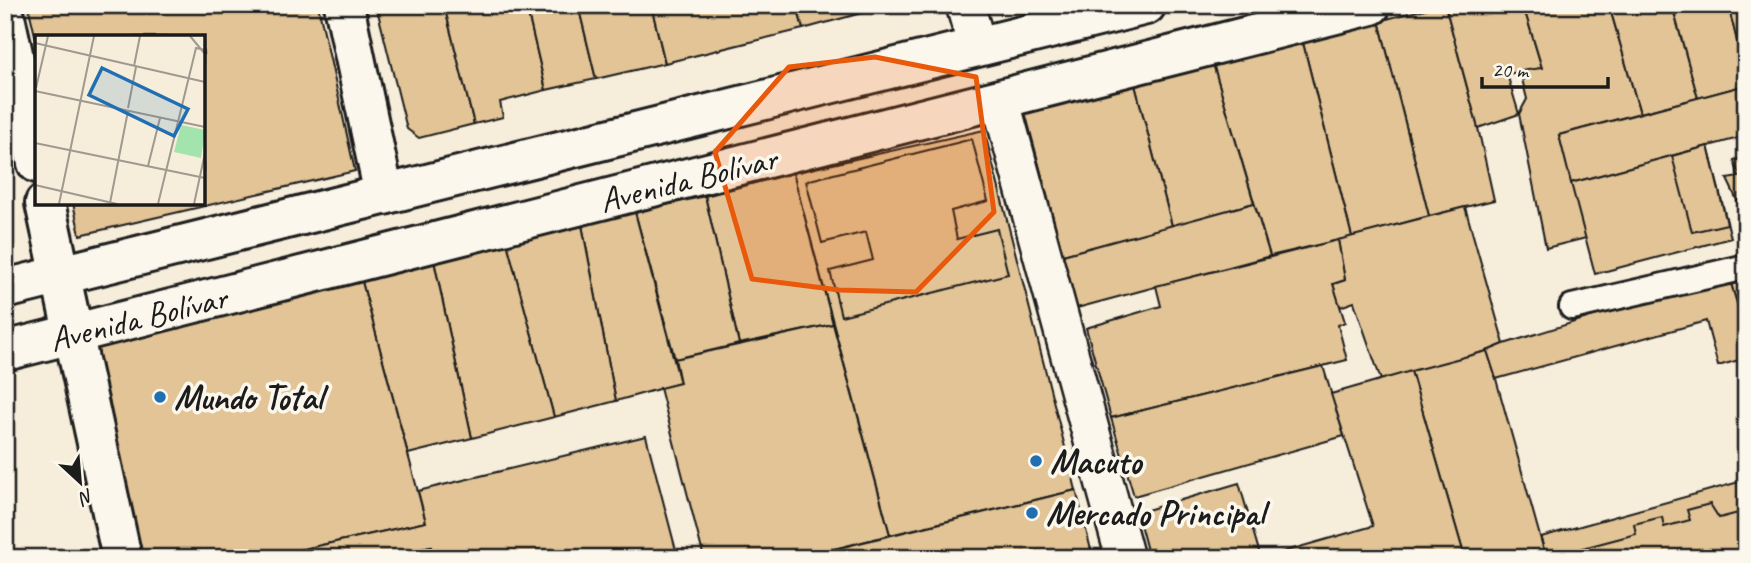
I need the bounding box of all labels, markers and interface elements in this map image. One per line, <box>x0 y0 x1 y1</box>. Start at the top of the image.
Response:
inset map <box>35 35 205 205</box>
scale bar <box>1482 46 1608 90</box>
text: 20 m <box>1492 57 1530 83</box>
street label: Avenida Bolívar <box>595 135 784 223</box>
street label: Avenida Bolívar <box>45 274 234 362</box>
place label: Mundo Total <box>174 375 329 420</box>
marker: Mundo Total <box>152 389 168 405</box>
place label: Macuto <box>1050 439 1143 484</box>
north arrow <box>46 448 116 518</box>
marker: Macuto <box>1028 453 1044 469</box>
text: N <box>74 483 98 511</box>
place label: Mercado Principal <box>1046 491 1271 536</box>
marker: Mercado Principal <box>1024 505 1040 521</box>

